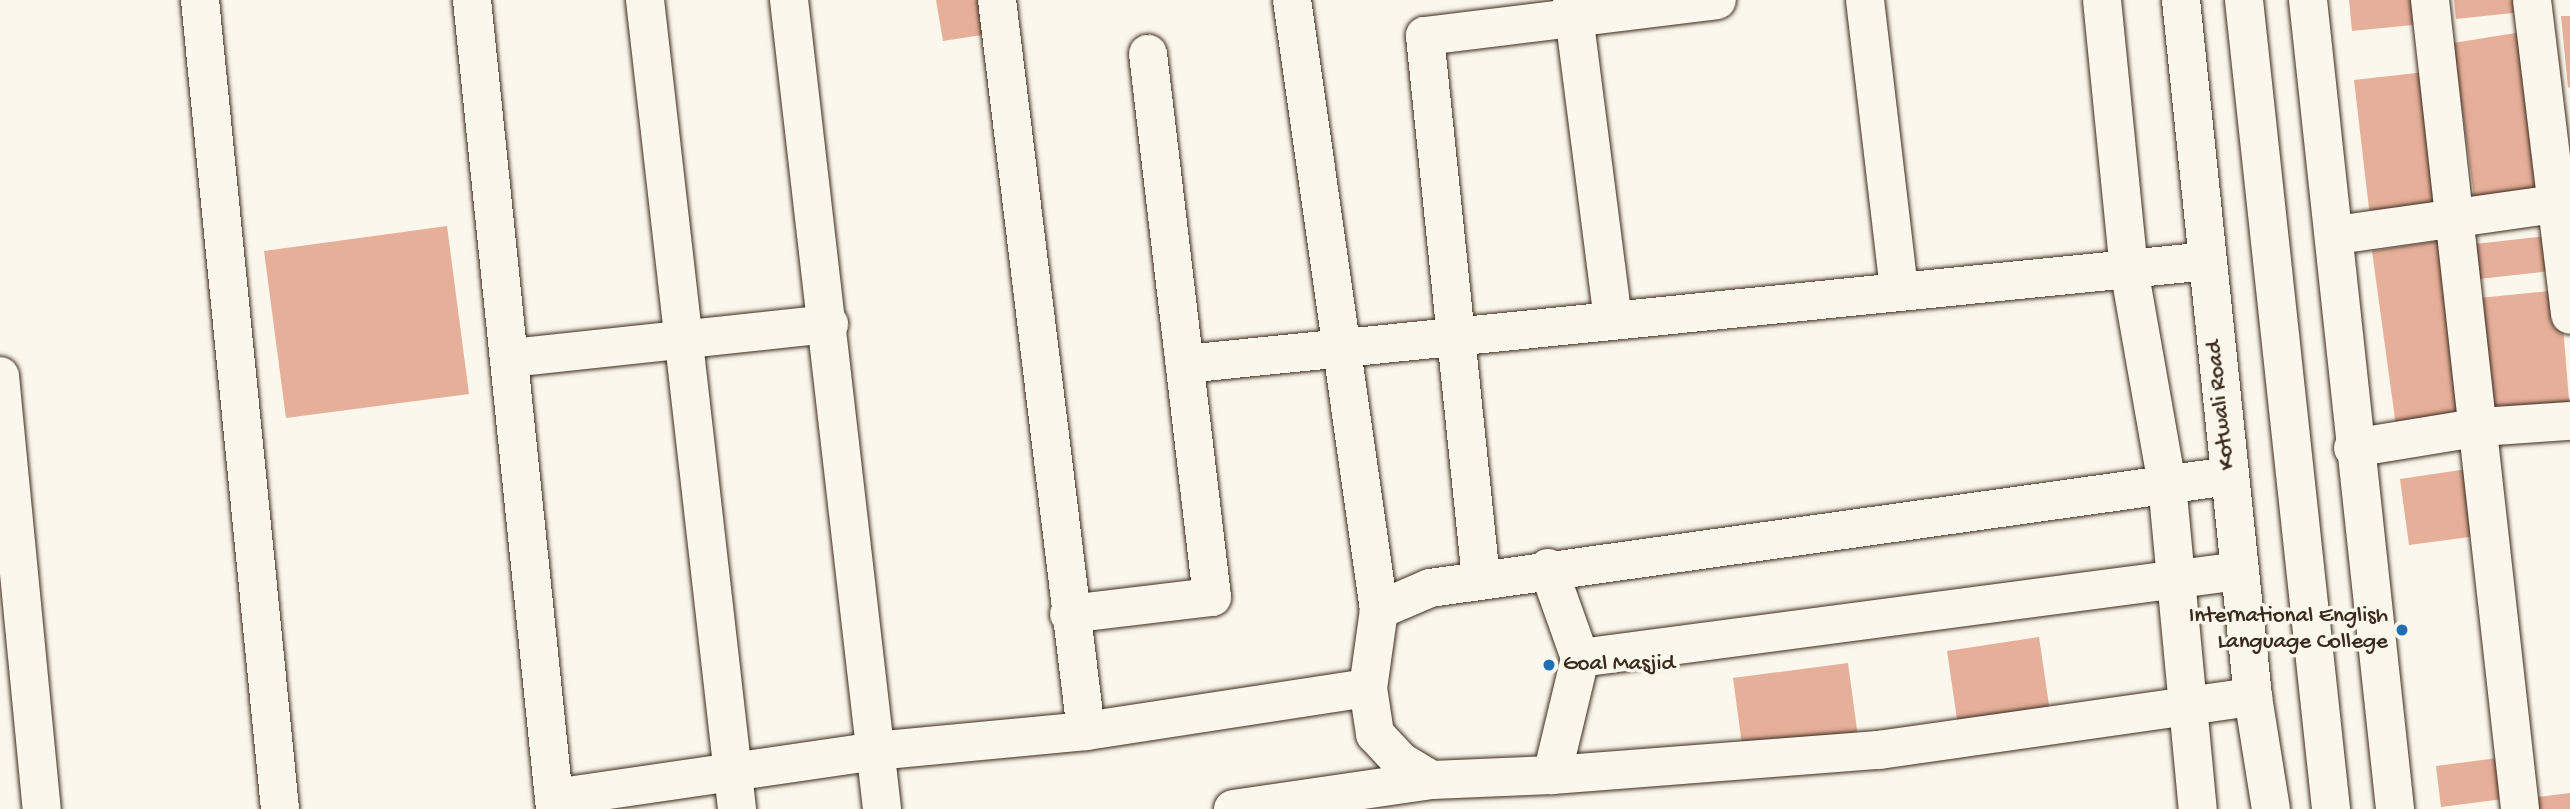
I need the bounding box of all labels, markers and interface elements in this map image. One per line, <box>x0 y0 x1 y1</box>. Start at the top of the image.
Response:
street label: Kotwali Road <box>2201 339 2243 471</box>
place label: International English Language College <box>2189 603 2388 657</box>
marker: International English Language College <box>2394 622 2410 638</box>
place label: Goal Masjid <box>1563 651 1675 679</box>
marker: Goal Masjid <box>1541 657 1557 673</box>

